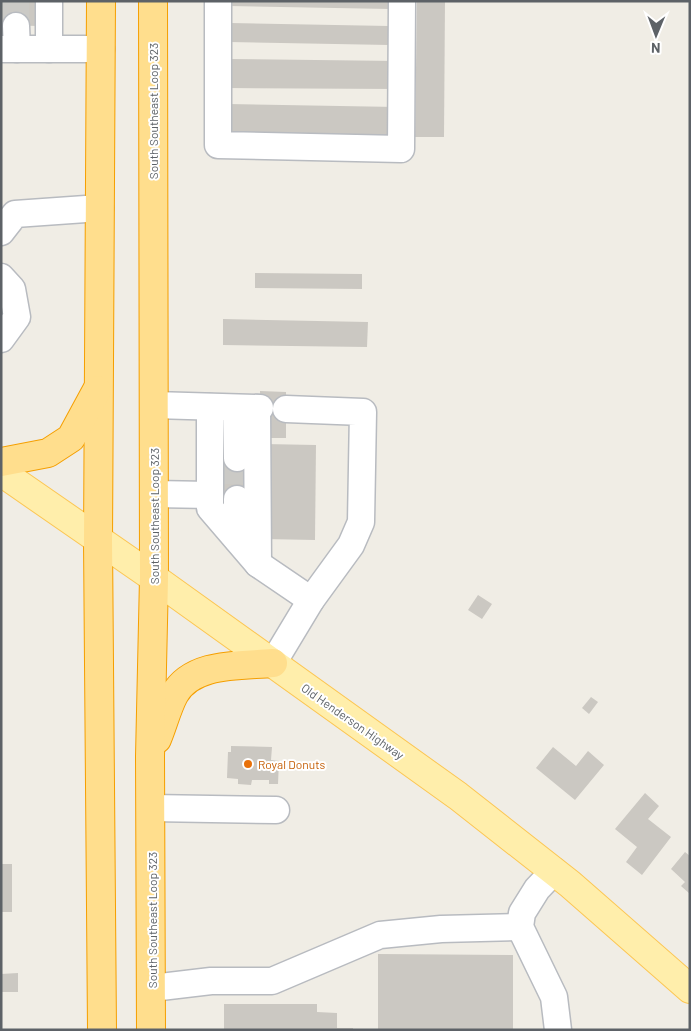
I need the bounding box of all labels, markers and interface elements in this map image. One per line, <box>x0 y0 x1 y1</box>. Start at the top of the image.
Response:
north arrow <box>631 10 681 60</box>
text: N <box>651 40 661 57</box>
street label: South Southeast Loop 323 <box>146 43 160 179</box>
street label: South Southeast Loop 323 <box>147 448 161 584</box>
street label: Old Henderson Highway <box>299 680 407 762</box>
place label: Royal Donuts <box>258 757 326 771</box>
marker: Royal Donuts <box>242 758 254 770</box>
street label: South Southeast Loop 323 <box>145 852 159 988</box>

